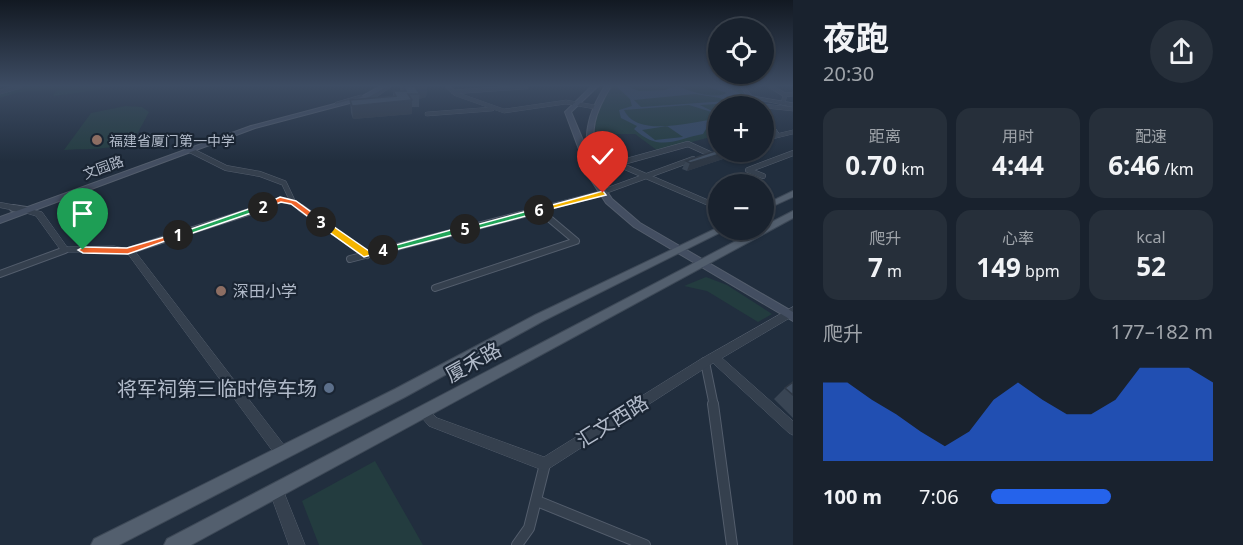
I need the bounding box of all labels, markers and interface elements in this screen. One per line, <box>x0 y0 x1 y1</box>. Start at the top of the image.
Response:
text: 夜跑 <box>823 15 889 60</box>
map controls <box>708 18 774 240</box>
button: locate <box>708 18 774 84</box>
button: share <box>1150 20 1213 83</box>
text: 20:30 <box>823 60 874 87</box>
button: + <box>708 96 774 162</box>
text: 距离 <box>869 125 901 147</box>
text: 用时 <box>1002 125 1034 147</box>
text: 配速 <box>1135 125 1167 147</box>
place label: 福建省厦门第一中学 <box>109 131 235 150</box>
pin <box>577 131 628 193</box>
marker: 福建省厦门第一中学 <box>90 133 104 147</box>
icon: check <box>586 140 619 173</box>
text: 0.70 <box>845 147 897 183</box>
text: 4:44 <box>992 147 1044 183</box>
text: 6:46 <box>1108 147 1160 183</box>
street label: 文园路 <box>80 151 126 183</box>
text: km <box>897 158 925 180</box>
text: /km <box>1160 158 1194 180</box>
button: − <box>708 174 774 240</box>
pin <box>57 188 108 250</box>
pin: 2 <box>248 192 278 222</box>
pin: 6 <box>524 195 554 225</box>
text: 2 <box>258 196 268 218</box>
icon: arrive <box>66 197 99 230</box>
text: 6 <box>534 199 544 221</box>
pin: 3 <box>306 207 336 237</box>
text: 3 <box>316 211 326 233</box>
pin: 5 <box>450 214 480 244</box>
text: 5 <box>460 218 470 240</box>
pin: 1 <box>163 220 193 250</box>
text: 1 <box>173 224 183 246</box>
text: kcal <box>1136 226 1166 248</box>
text: 爬升 <box>869 227 901 249</box>
text: 心率 <box>1002 227 1034 249</box>
pin: 4 <box>368 235 398 265</box>
text: 4 <box>378 239 388 261</box>
text: 52 <box>1136 248 1166 284</box>
text: 7 <box>868 249 883 285</box>
text: 149 <box>976 249 1021 285</box>
text: m <box>883 260 902 282</box>
text: bpm <box>1021 260 1060 282</box>
place label: 深田小学 <box>233 280 297 302</box>
marker: 深田小学 <box>214 284 228 298</box>
text: 177–182 m <box>1110 318 1213 345</box>
text: 爬升 <box>823 320 863 347</box>
street label: 厦禾路 <box>440 336 506 388</box>
place label: 将军祠第三临时停车场 <box>117 375 317 402</box>
marker: 将军祠第三临时停车场 <box>322 381 336 395</box>
street label: 汇文西路 <box>571 388 653 454</box>
text: 100 m <box>823 483 882 510</box>
text: 7:06 <box>919 483 959 510</box>

